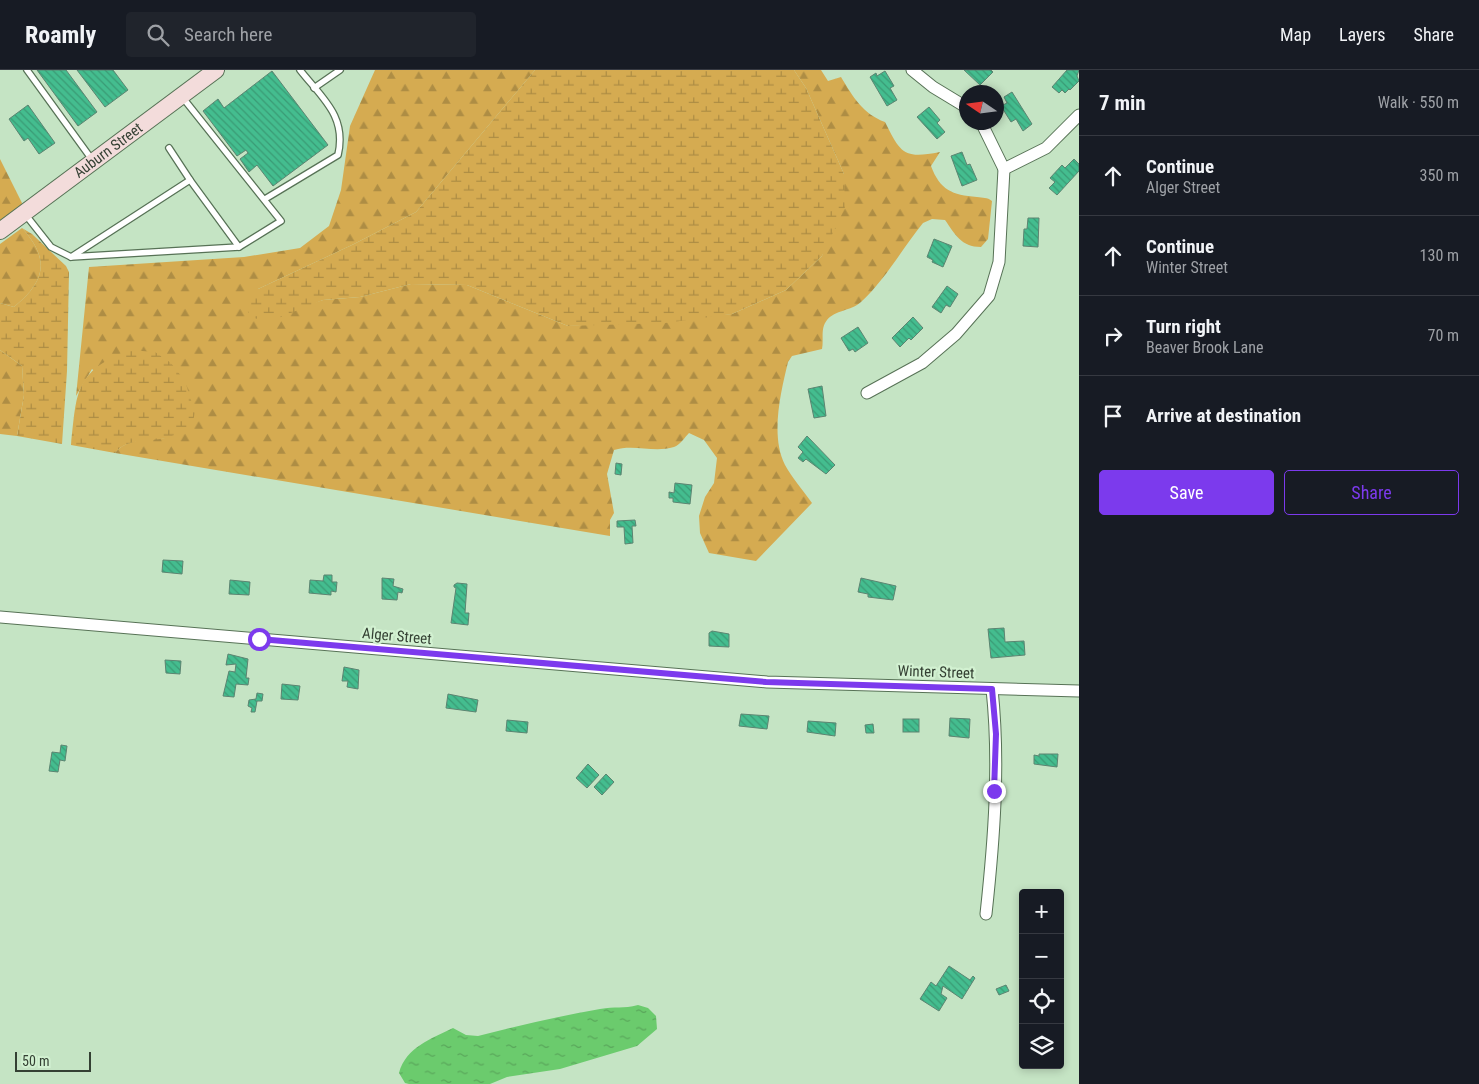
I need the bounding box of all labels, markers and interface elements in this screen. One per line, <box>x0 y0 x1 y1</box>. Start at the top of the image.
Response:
search box <box>126 12 476 57</box>
text: Roamly <box>25 21 96 49</box>
icon: search <box>144 21 172 49</box>
text: Search here <box>184 23 272 46</box>
text: Map <box>1280 24 1311 45</box>
text: Layers <box>1339 24 1386 45</box>
text: Share <box>1414 24 1454 45</box>
north arrow <box>959 85 1004 130</box>
text: 7 min <box>1099 91 1146 115</box>
text: Walk · 550 m <box>1378 93 1459 112</box>
street label: Auburn Street <box>70 119 146 182</box>
text: Continue <box>1146 155 1214 178</box>
icon: ahead <box>1099 162 1127 190</box>
text: 350 m <box>1420 166 1459 185</box>
text: Alger Street <box>1146 178 1220 197</box>
text: Continue <box>1146 235 1214 258</box>
icon: ahead <box>1099 242 1127 270</box>
text: 130 m <box>1420 246 1459 265</box>
text: Winter Street <box>1146 258 1228 277</box>
text: Turn right <box>1146 315 1221 338</box>
icon: right <box>1099 322 1127 350</box>
text: 70 m <box>1427 326 1459 345</box>
text: Beaver Brook Lane <box>1146 338 1264 357</box>
icon: arrive <box>1099 402 1127 430</box>
text: Arrive at destination <box>1146 404 1301 427</box>
button: Save <box>1099 470 1274 515</box>
button: Share <box>1284 470 1459 515</box>
street label: Alger Street <box>362 624 432 648</box>
route start <box>248 628 271 651</box>
street label: Winter Street <box>897 662 975 682</box>
route end <box>983 780 1006 803</box>
map controls <box>1019 889 1064 1069</box>
button: + <box>1019 889 1064 934</box>
button: − <box>1019 934 1064 979</box>
button: locate <box>1019 979 1064 1024</box>
button: layers <box>1019 1024 1064 1069</box>
scale bar <box>15 1049 91 1072</box>
text: 50 m <box>22 1053 50 1069</box>

